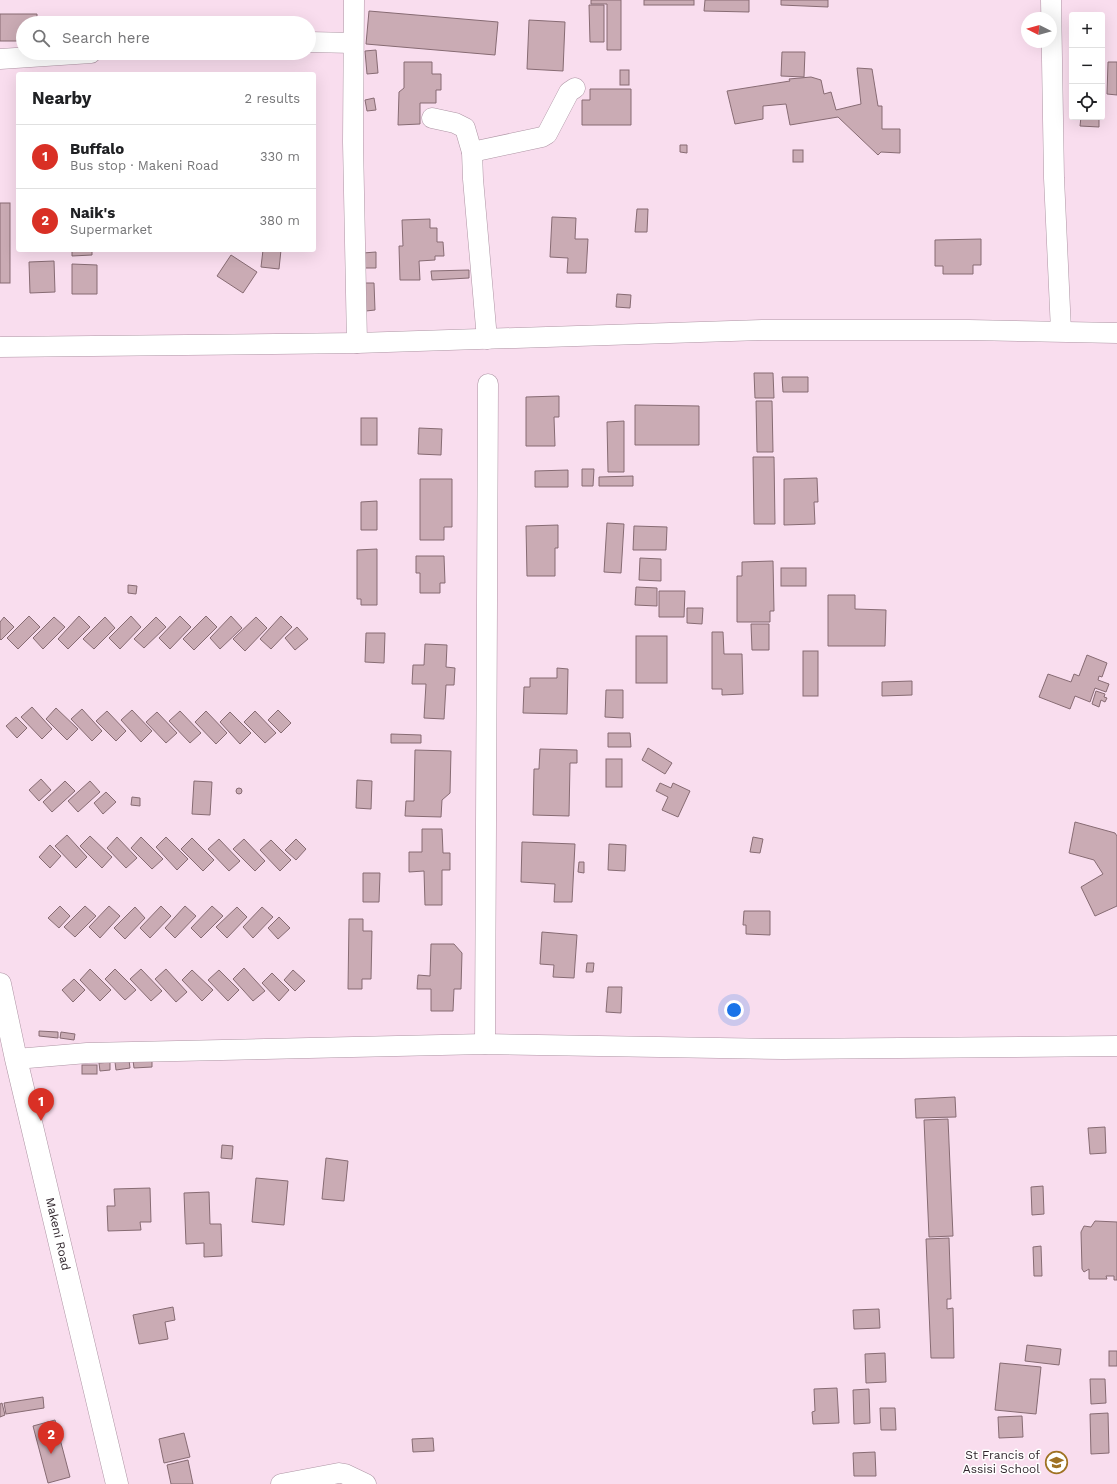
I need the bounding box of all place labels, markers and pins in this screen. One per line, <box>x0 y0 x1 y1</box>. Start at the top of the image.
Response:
pin: 1 <box>28 1088 54 1121</box>
pin: 2 <box>38 1421 64 1454</box>
place label: St Francis of Assisi School <box>963 1448 1040 1476</box>
school or university icon: St Francis of Assisi School <box>1043 1449 1069 1475</box>

